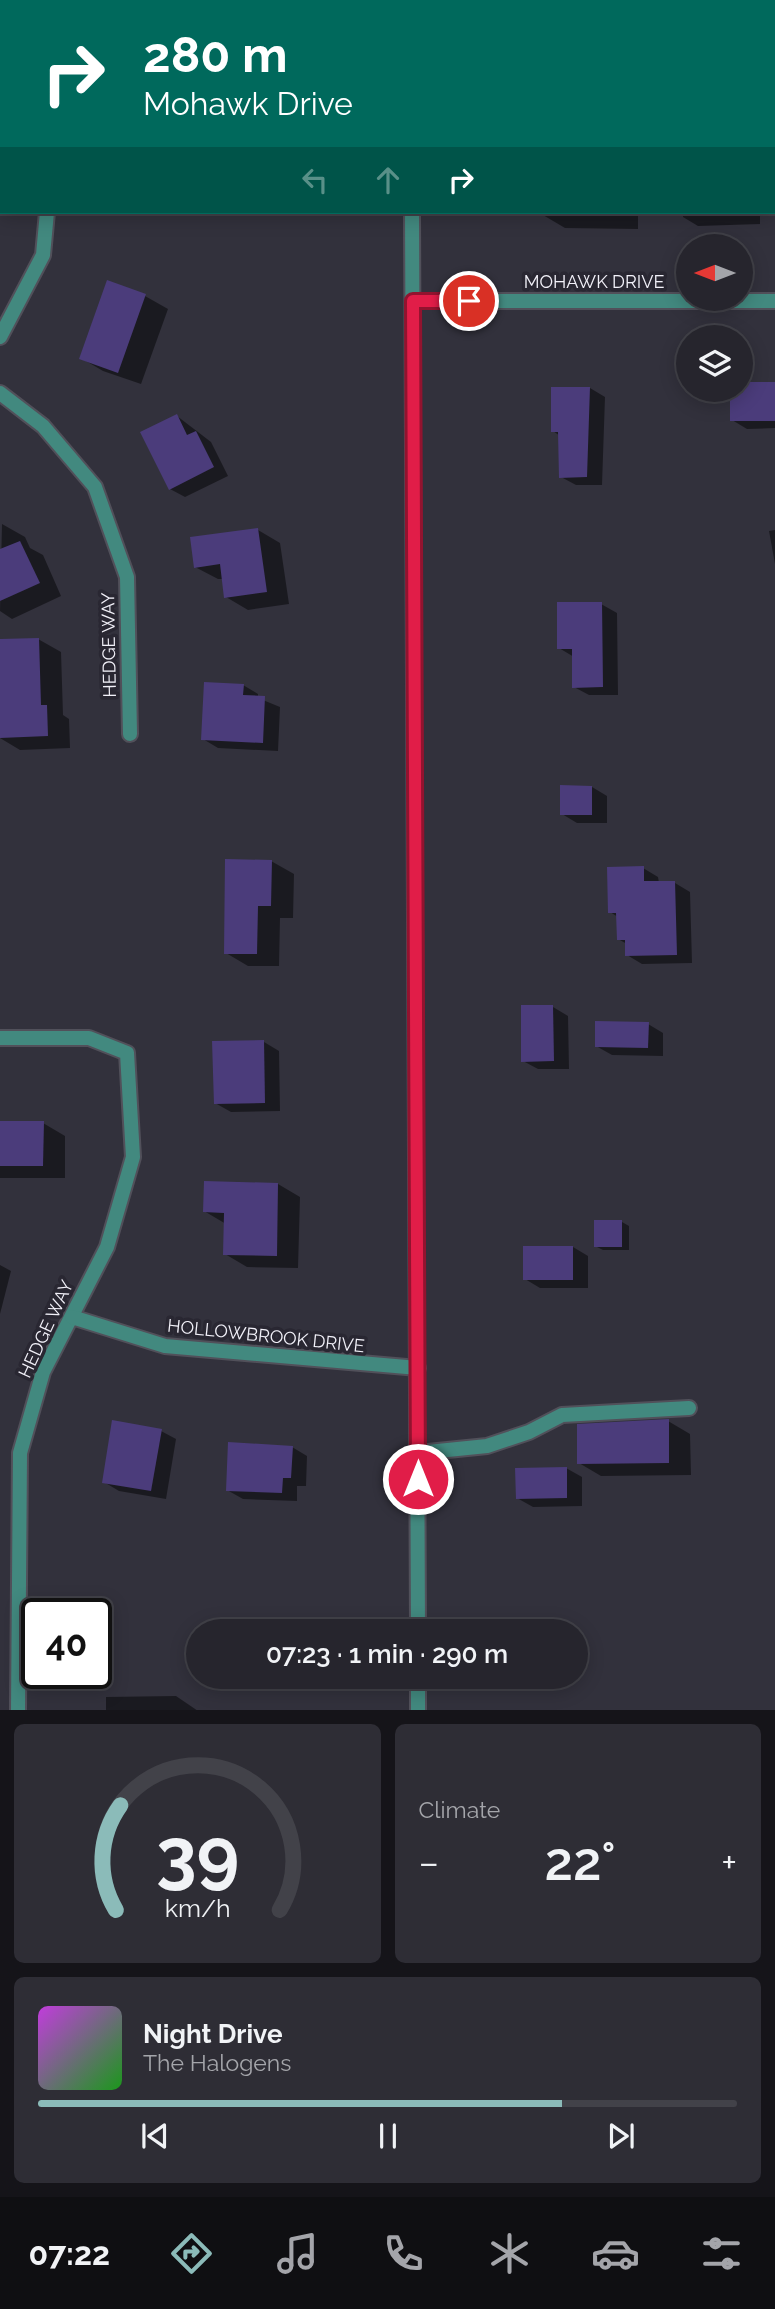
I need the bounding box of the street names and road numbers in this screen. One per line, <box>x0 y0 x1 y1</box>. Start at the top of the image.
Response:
street label: MOHAWK DRIVE <box>524 271 664 292</box>
street label: HEDGE WAY <box>97 592 120 698</box>
street label: HEDGE WAY <box>14 1276 77 1381</box>
street label: HOLLOWBROOK DRIVE <box>166 1315 366 1356</box>

